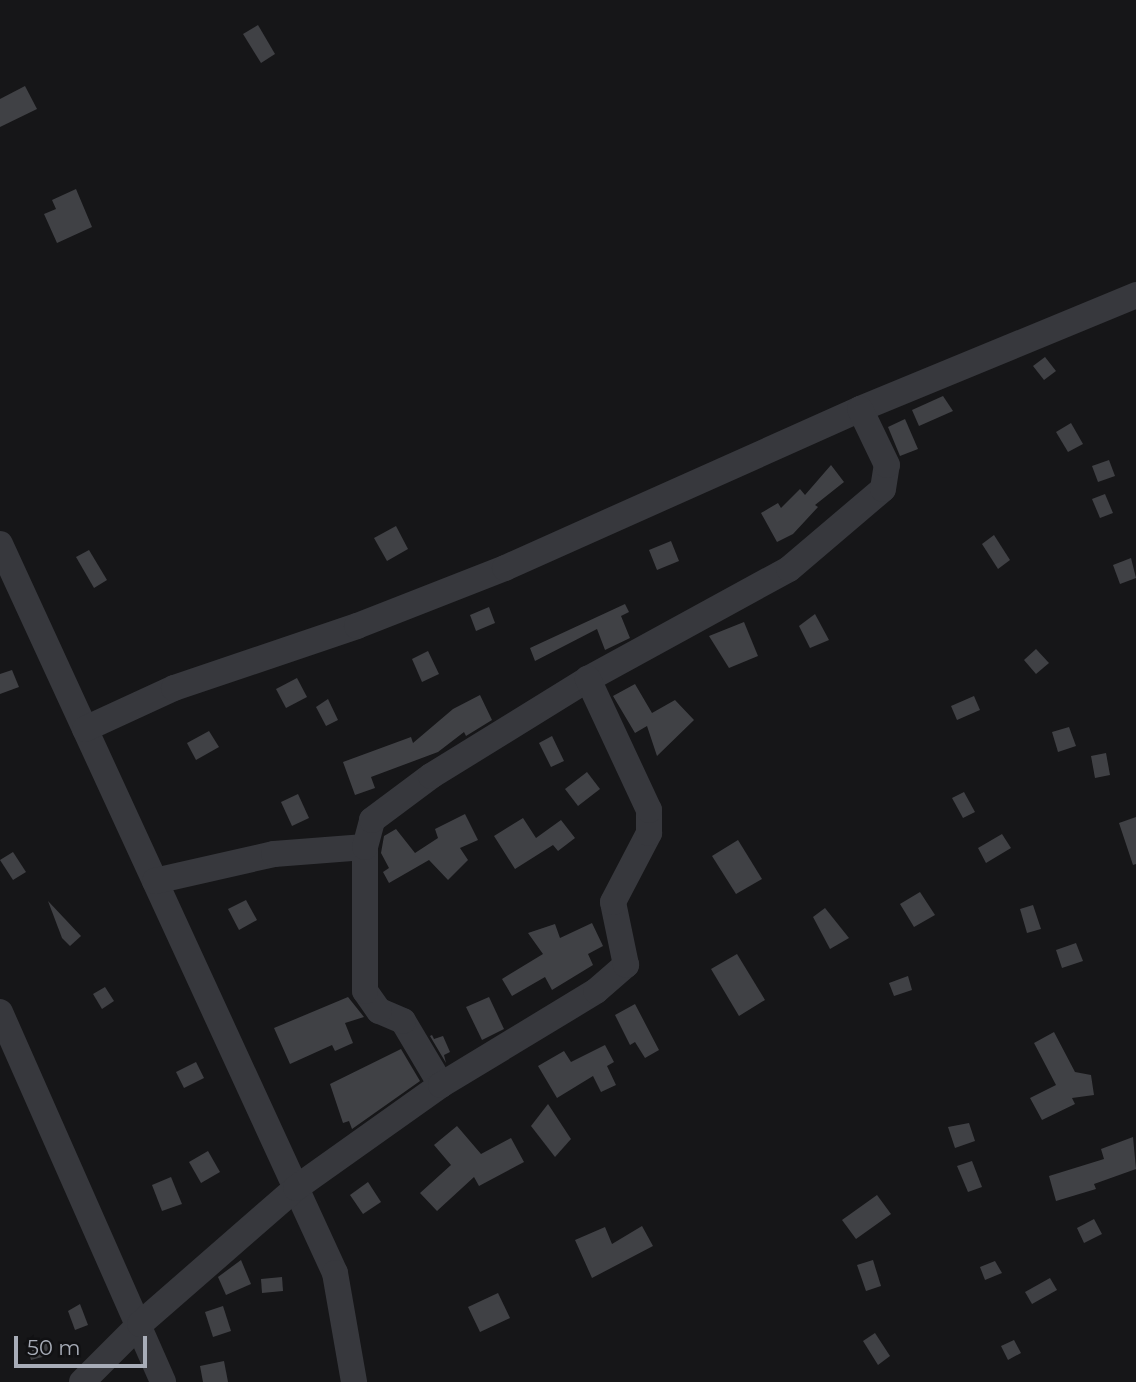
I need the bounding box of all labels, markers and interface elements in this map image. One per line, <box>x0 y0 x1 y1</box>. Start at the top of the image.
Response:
scale bar <box>18 1322 150 1366</box>
text: 50 m <box>27 1335 81 1360</box>

